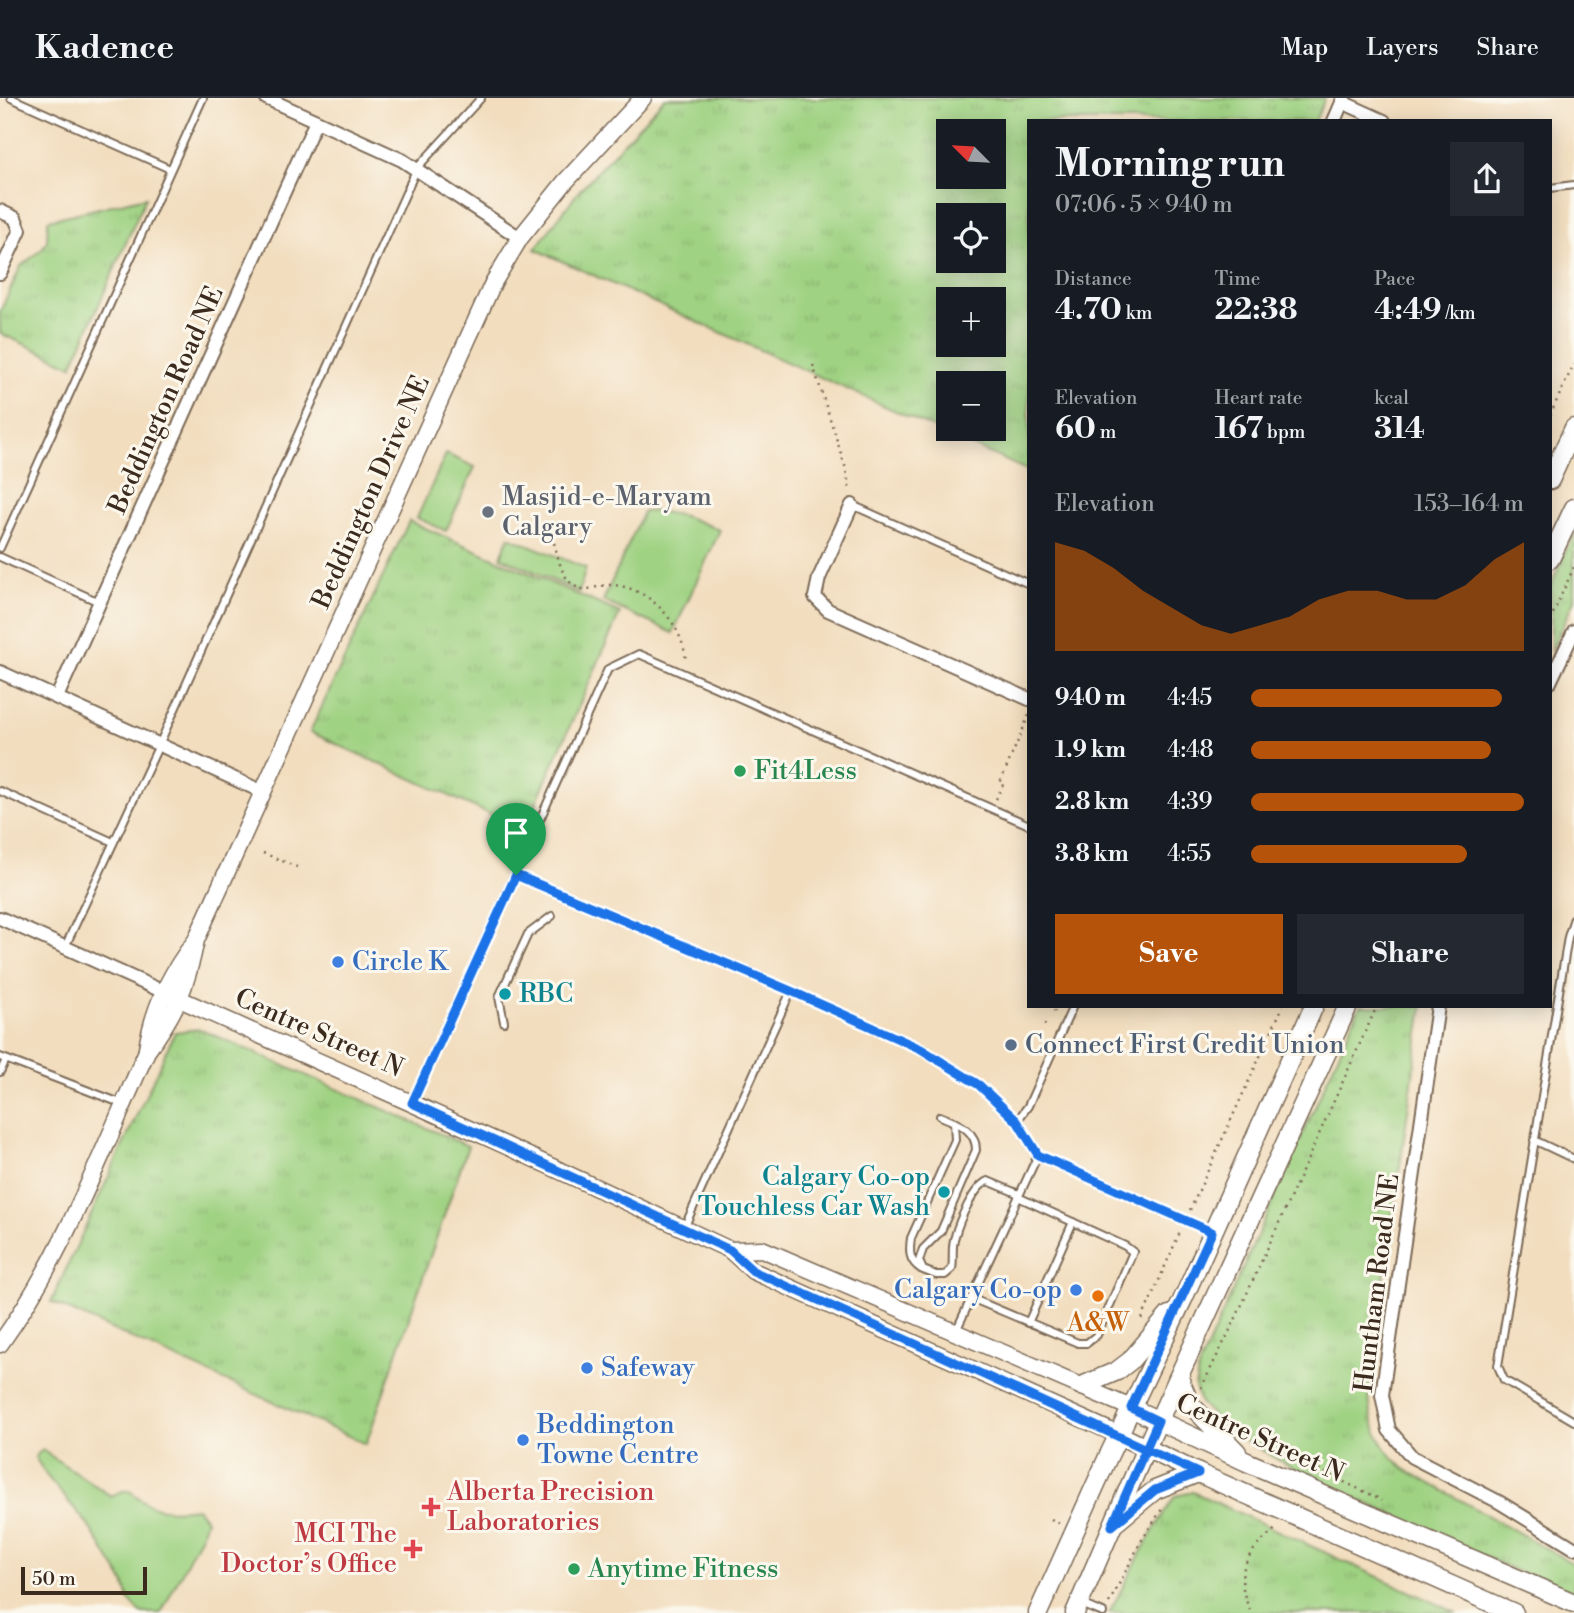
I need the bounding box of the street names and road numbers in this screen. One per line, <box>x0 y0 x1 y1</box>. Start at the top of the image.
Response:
street label: Beddington Road NE <box>101 281 231 520</box>
street label: Beddington Drive NE <box>305 371 437 614</box>
street label: Centre Street N <box>230 982 409 1085</box>
street label: Huntham Road NE <box>1348 1172 1406 1394</box>
street label: Centre Street N <box>1171 1387 1350 1490</box>

